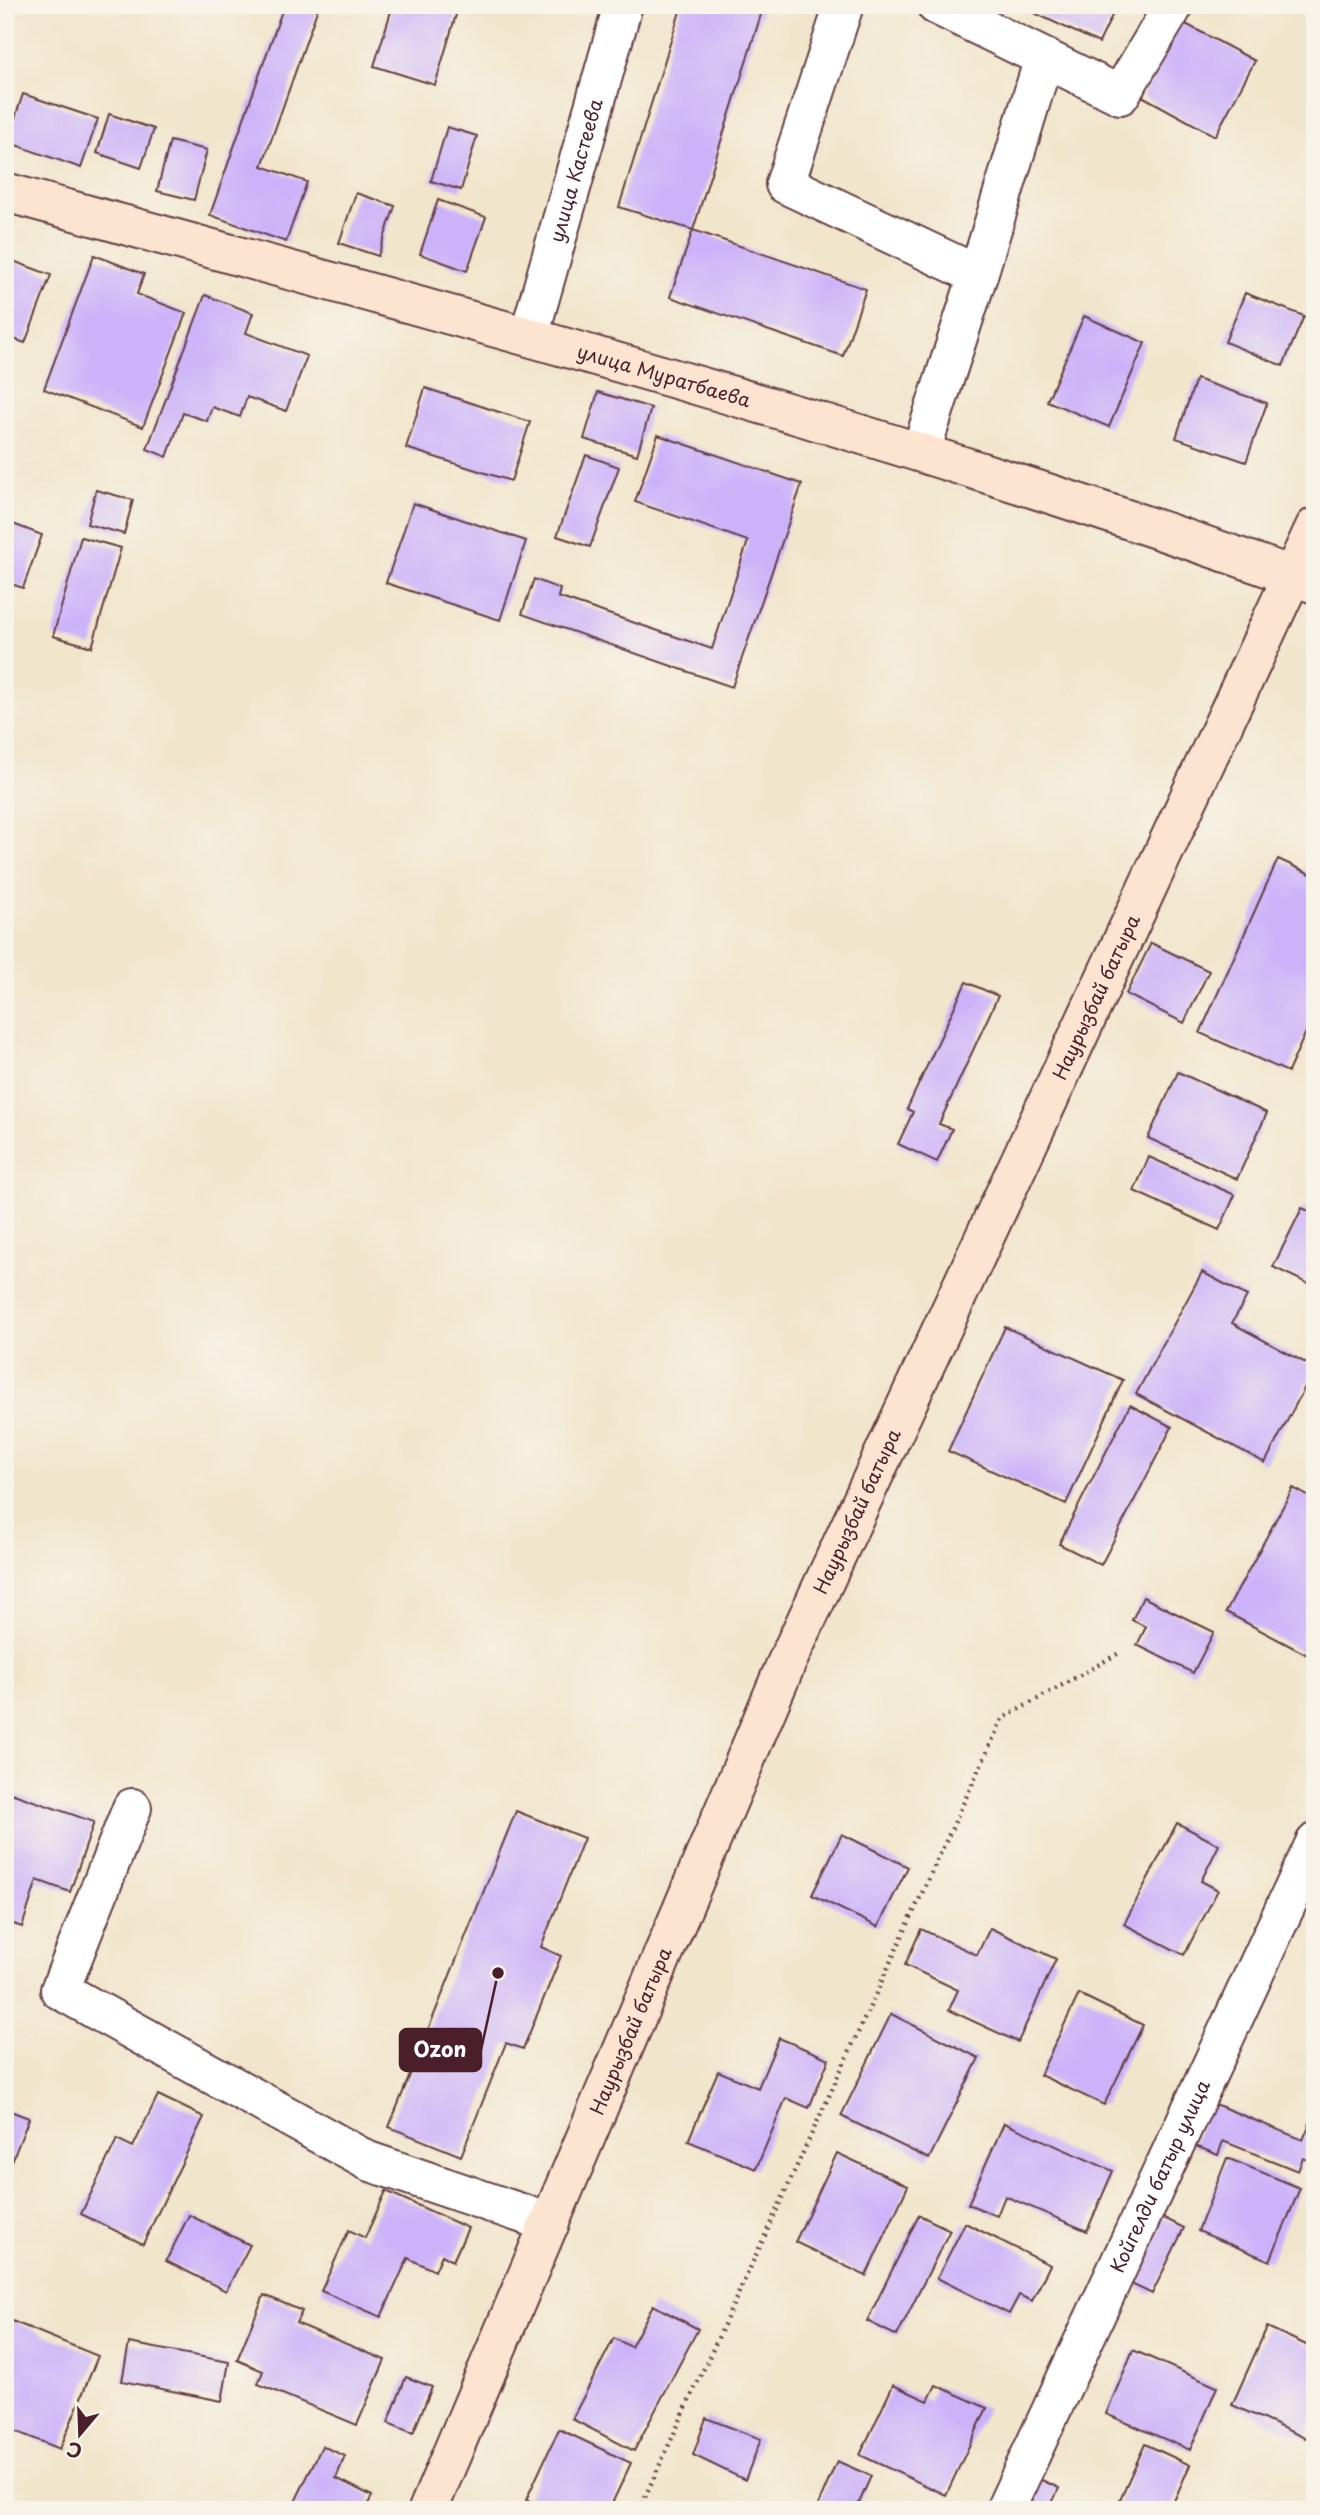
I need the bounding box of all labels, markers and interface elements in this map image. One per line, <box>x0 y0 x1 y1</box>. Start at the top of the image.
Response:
street label: улица Кастеева <box>541 95 609 246</box>
street label: улица Муратбаева <box>574 336 754 413</box>
street label: Наурызбай батыра <box>1045 909 1146 1084</box>
street label: Наурызбай батыра <box>806 1424 907 1598</box>
street label: Наурызбай батыра <box>582 1942 678 2119</box>
callout: Ozon <box>400 2029 481 2071</box>
text: Ozon <box>414 2032 466 2064</box>
street label: Койгелди батыр улица <box>1102 2075 1216 2277</box>
north arrow <box>46 2400 116 2470</box>
text: С <box>63 2435 85 2467</box>

